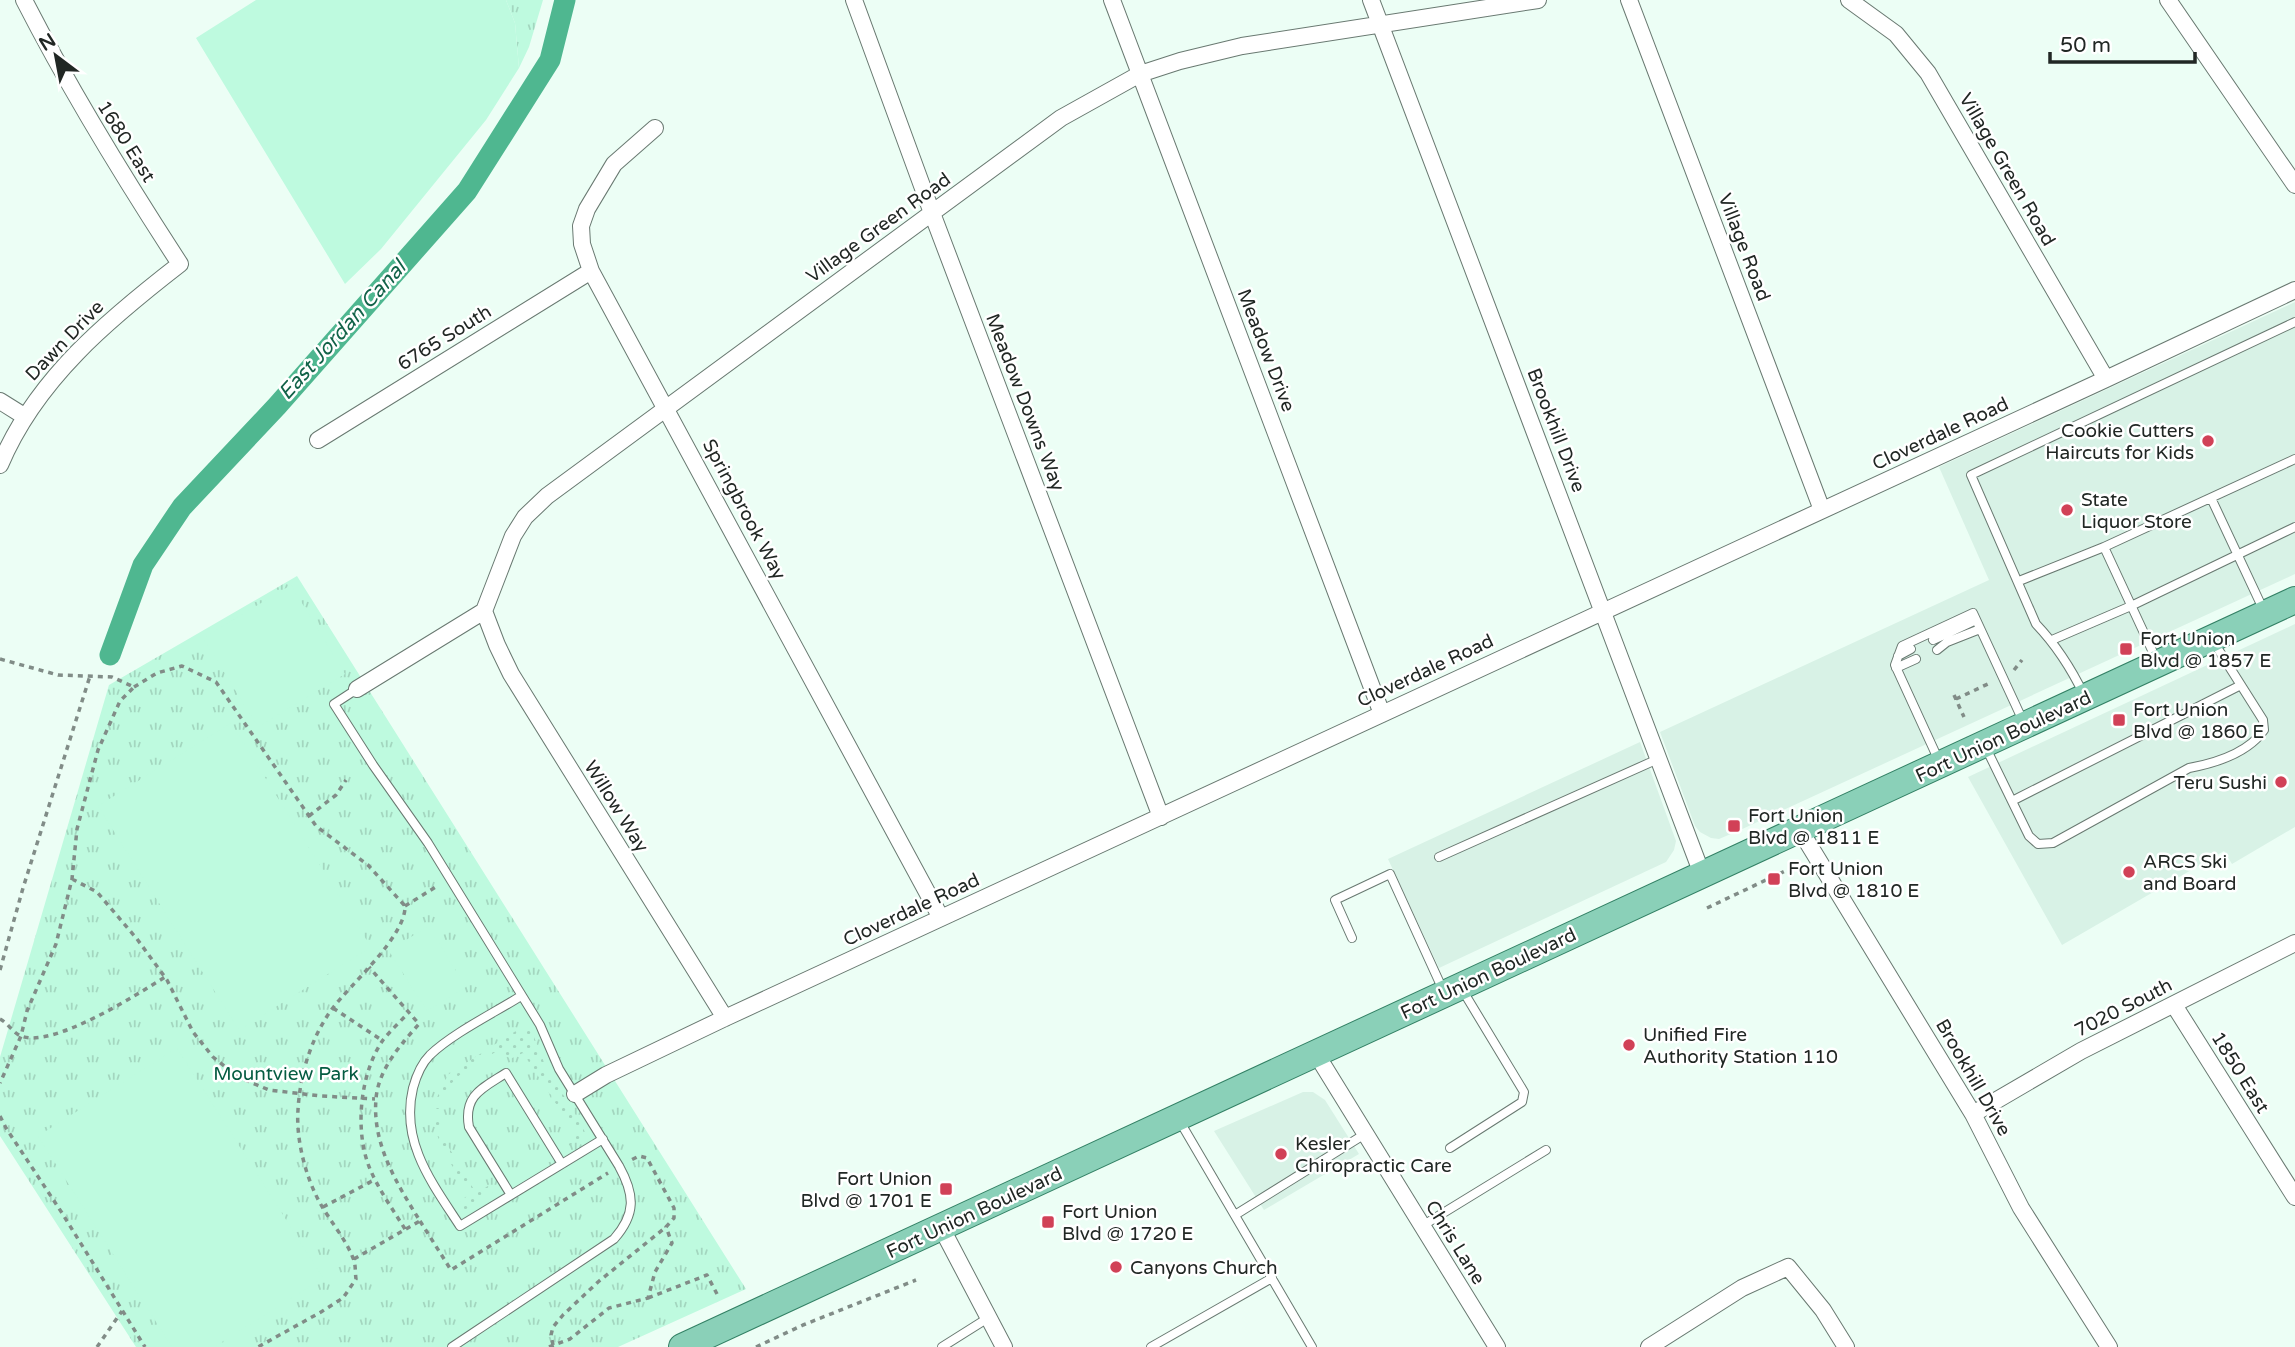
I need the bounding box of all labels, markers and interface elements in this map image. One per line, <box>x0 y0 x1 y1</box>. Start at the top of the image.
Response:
north arrow <box>21 21 91 91</box>
scale bar <box>2050 21 2195 65</box>
text: N <box>35 29 60 56</box>
text: 50 m <box>2060 33 2111 58</box>
street label: Village Green Road <box>1954 89 2060 250</box>
street label: 1680 East <box>93 97 160 186</box>
street label: Village Green Road <box>802 168 955 287</box>
street label: Village Road <box>1713 191 1775 304</box>
water label: East Jordan Canal <box>273 254 413 405</box>
street label: Meadow Drive <box>1233 286 1300 415</box>
street label: Dawn Drive <box>21 296 108 385</box>
street label: 6765 South <box>394 300 495 375</box>
street label: Meadow Downs Way <box>981 311 1069 494</box>
street label: Brookhill Drive <box>1522 365 1590 495</box>
street label: Cloverdale Road <box>1869 393 2012 475</box>
place label: Cookie Cutters Haircuts for Kids <box>2045 420 2194 464</box>
marker: Cookie Cutters Haircuts for Kids <box>2200 433 2216 449</box>
street label: Springbrook Way <box>698 436 790 583</box>
place label: State Liquor Store <box>2081 489 2192 533</box>
marker: State Liquor Store <box>2059 502 2075 518</box>
place label: Fort Union Blvd @ 1857 E <box>2140 628 2271 672</box>
street label: Cloverdale Road <box>1354 630 1497 712</box>
marker: Fort Union Blvd @ 1857 E <box>2118 641 2134 657</box>
street label: Fort Union Boulevard <box>1912 686 2095 787</box>
place label: Fort Union Blvd @ 1860 E <box>2133 699 2264 743</box>
marker: Fort Union Blvd @ 1860 E <box>2111 712 2127 728</box>
street label: Willow Way <box>579 757 653 856</box>
place label: Teru Sushi <box>2174 772 2267 794</box>
marker: Teru Sushi <box>2273 774 2289 790</box>
place label: Fort Union Blvd @ 1811 E <box>1748 805 1879 849</box>
marker: Fort Union Blvd @ 1811 E <box>1726 818 1742 834</box>
place label: ARCS Ski and Board <box>2143 851 2236 895</box>
place label: Fort Union Blvd @ 1810 E <box>1788 858 1919 902</box>
marker: ARCS Ski and Board <box>2121 864 2137 880</box>
street label: Cloverdale Road <box>840 869 983 951</box>
marker: Fort Union Blvd @ 1810 E <box>1766 871 1782 887</box>
street label: Fort Union Boulevard <box>1397 923 1580 1024</box>
street label: 7020 South <box>2071 974 2176 1042</box>
street label: Brookhill Drive <box>1931 1015 2015 1140</box>
place label: Unified Fire Authority Station 110 <box>1643 1024 1838 1068</box>
street label: 1850 East <box>2207 1028 2274 1117</box>
marker: Unified Fire Authority Station 110 <box>1621 1037 1637 1053</box>
park label: Mountview Park <box>213 1063 359 1085</box>
place label: Kesler Chiropractic Care <box>1295 1133 1452 1177</box>
marker: Kesler Chiropractic Care <box>1273 1146 1289 1162</box>
street label: Fort Union Boulevard <box>883 1162 1066 1263</box>
place label: Fort Union Blvd @ 1701 E <box>801 1168 932 1212</box>
marker: Fort Union Blvd @ 1701 E <box>938 1181 954 1197</box>
street label: Chris Lane <box>1421 1197 1490 1289</box>
place label: Fort Union Blvd @ 1720 E <box>1062 1201 1193 1245</box>
marker: Fort Union Blvd @ 1720 E <box>1040 1214 1056 1230</box>
place label: Canyons Church <box>1130 1257 1278 1279</box>
marker: Canyons Church <box>1108 1259 1124 1275</box>

